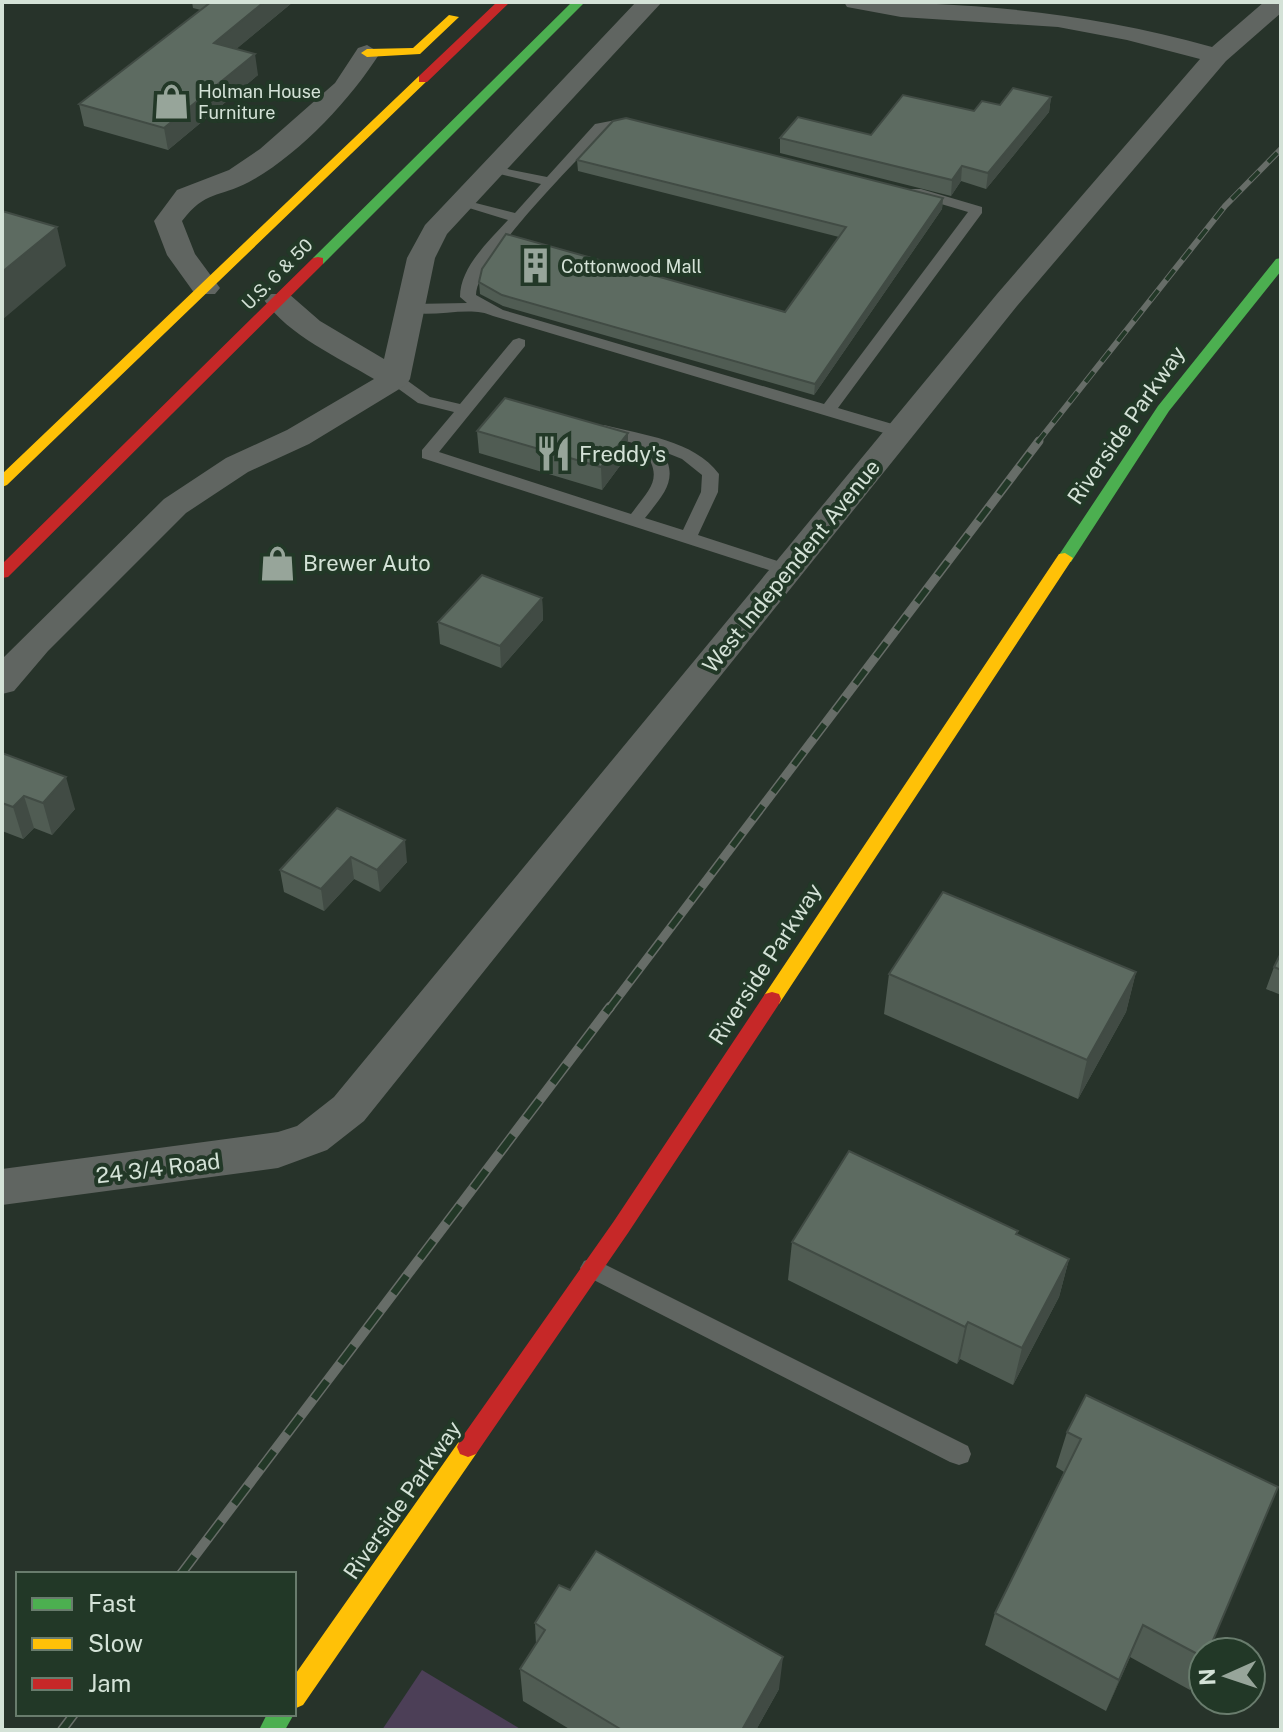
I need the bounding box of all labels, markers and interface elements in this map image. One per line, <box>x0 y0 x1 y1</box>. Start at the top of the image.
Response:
place label: Holman House Furniture <box>198 81 321 123</box>
shop icon: Holman House Furniture <box>153 82 191 120</box>
street label: U.S. 6 & 50 <box>237 234 317 314</box>
building icon: Cottonwood Mall <box>516 247 554 285</box>
place label: Cottonwood Mall <box>561 256 702 277</box>
street label: Riverside Parkway <box>1062 341 1190 509</box>
restaurant icon: Freddy's <box>534 435 572 473</box>
place label: Freddy's <box>579 441 666 467</box>
street label: West Independent Avenue <box>697 454 885 678</box>
shop icon: Brewer Auto <box>258 544 296 582</box>
place label: Brewer Auto <box>303 550 431 576</box>
street label: Riverside Parkway <box>703 878 827 1050</box>
street label: 24 3/4 Road <box>94 1147 222 1189</box>
street label: Riverside Parkway <box>338 1416 466 1584</box>
legend <box>16 1572 296 1716</box>
text: Fast <box>88 1589 136 1617</box>
text: Slow <box>88 1629 143 1657</box>
north arrow <box>1187 1636 1267 1716</box>
text: N <box>1194 1668 1220 1686</box>
text: Jam <box>88 1669 131 1697</box>

